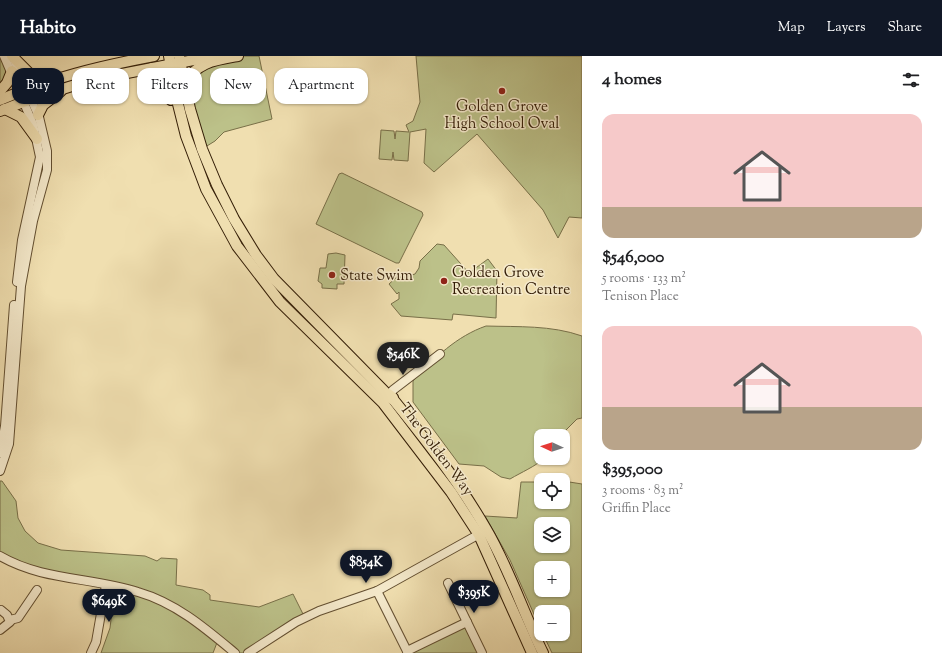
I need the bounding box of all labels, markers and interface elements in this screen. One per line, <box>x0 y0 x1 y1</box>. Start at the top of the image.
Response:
text: Habito <box>20 15 76 42</box>
text: Map <box>778 18 805 38</box>
text: Layers <box>827 18 865 38</box>
text: Share <box>887 18 922 38</box>
chip: Buy <box>12 68 64 104</box>
chip: Rent <box>72 68 129 104</box>
chip: Filters <box>137 68 202 104</box>
chip: New <box>210 68 266 104</box>
chip: Apartment <box>274 68 368 104</box>
text: 4 homes <box>602 68 662 92</box>
icon: filters <box>900 69 922 91</box>
marker: Golden Grove High School Oval <box>497 86 507 96</box>
place label: Golden Grove High School Oval <box>444 97 560 135</box>
icon: home <box>726 140 798 212</box>
text: $546,000 <box>602 246 664 270</box>
place label: Golden Grove Recreation Centre <box>452 263 570 301</box>
place label: State Swim <box>340 266 414 287</box>
marker: State Swim <box>327 270 337 280</box>
text: 5 rooms · 133 m² <box>602 270 686 288</box>
marker: Golden Grove Recreation Centre <box>439 276 449 286</box>
text: Tenison Place <box>602 288 679 306</box>
pin: $546K <box>375 342 431 376</box>
text: $546K <box>386 346 420 364</box>
icon: home <box>726 352 798 424</box>
street label: The Golden Way <box>394 399 478 501</box>
north arrow <box>534 429 570 465</box>
map controls <box>534 429 570 641</box>
text: $395,000 <box>602 458 663 482</box>
button: locate <box>534 473 570 509</box>
text: 3 rooms · 83 m² <box>602 482 683 500</box>
text: Griffin Place <box>602 500 671 518</box>
button: layers <box>534 517 570 553</box>
pin: $854K <box>338 550 394 584</box>
text: $854K <box>349 554 383 572</box>
button: + <box>534 561 570 597</box>
pin: $395K <box>446 580 502 614</box>
text: $395K <box>458 584 490 602</box>
pin: $649K <box>81 589 137 623</box>
text: $649K <box>91 593 127 611</box>
button: − <box>534 605 570 641</box>

